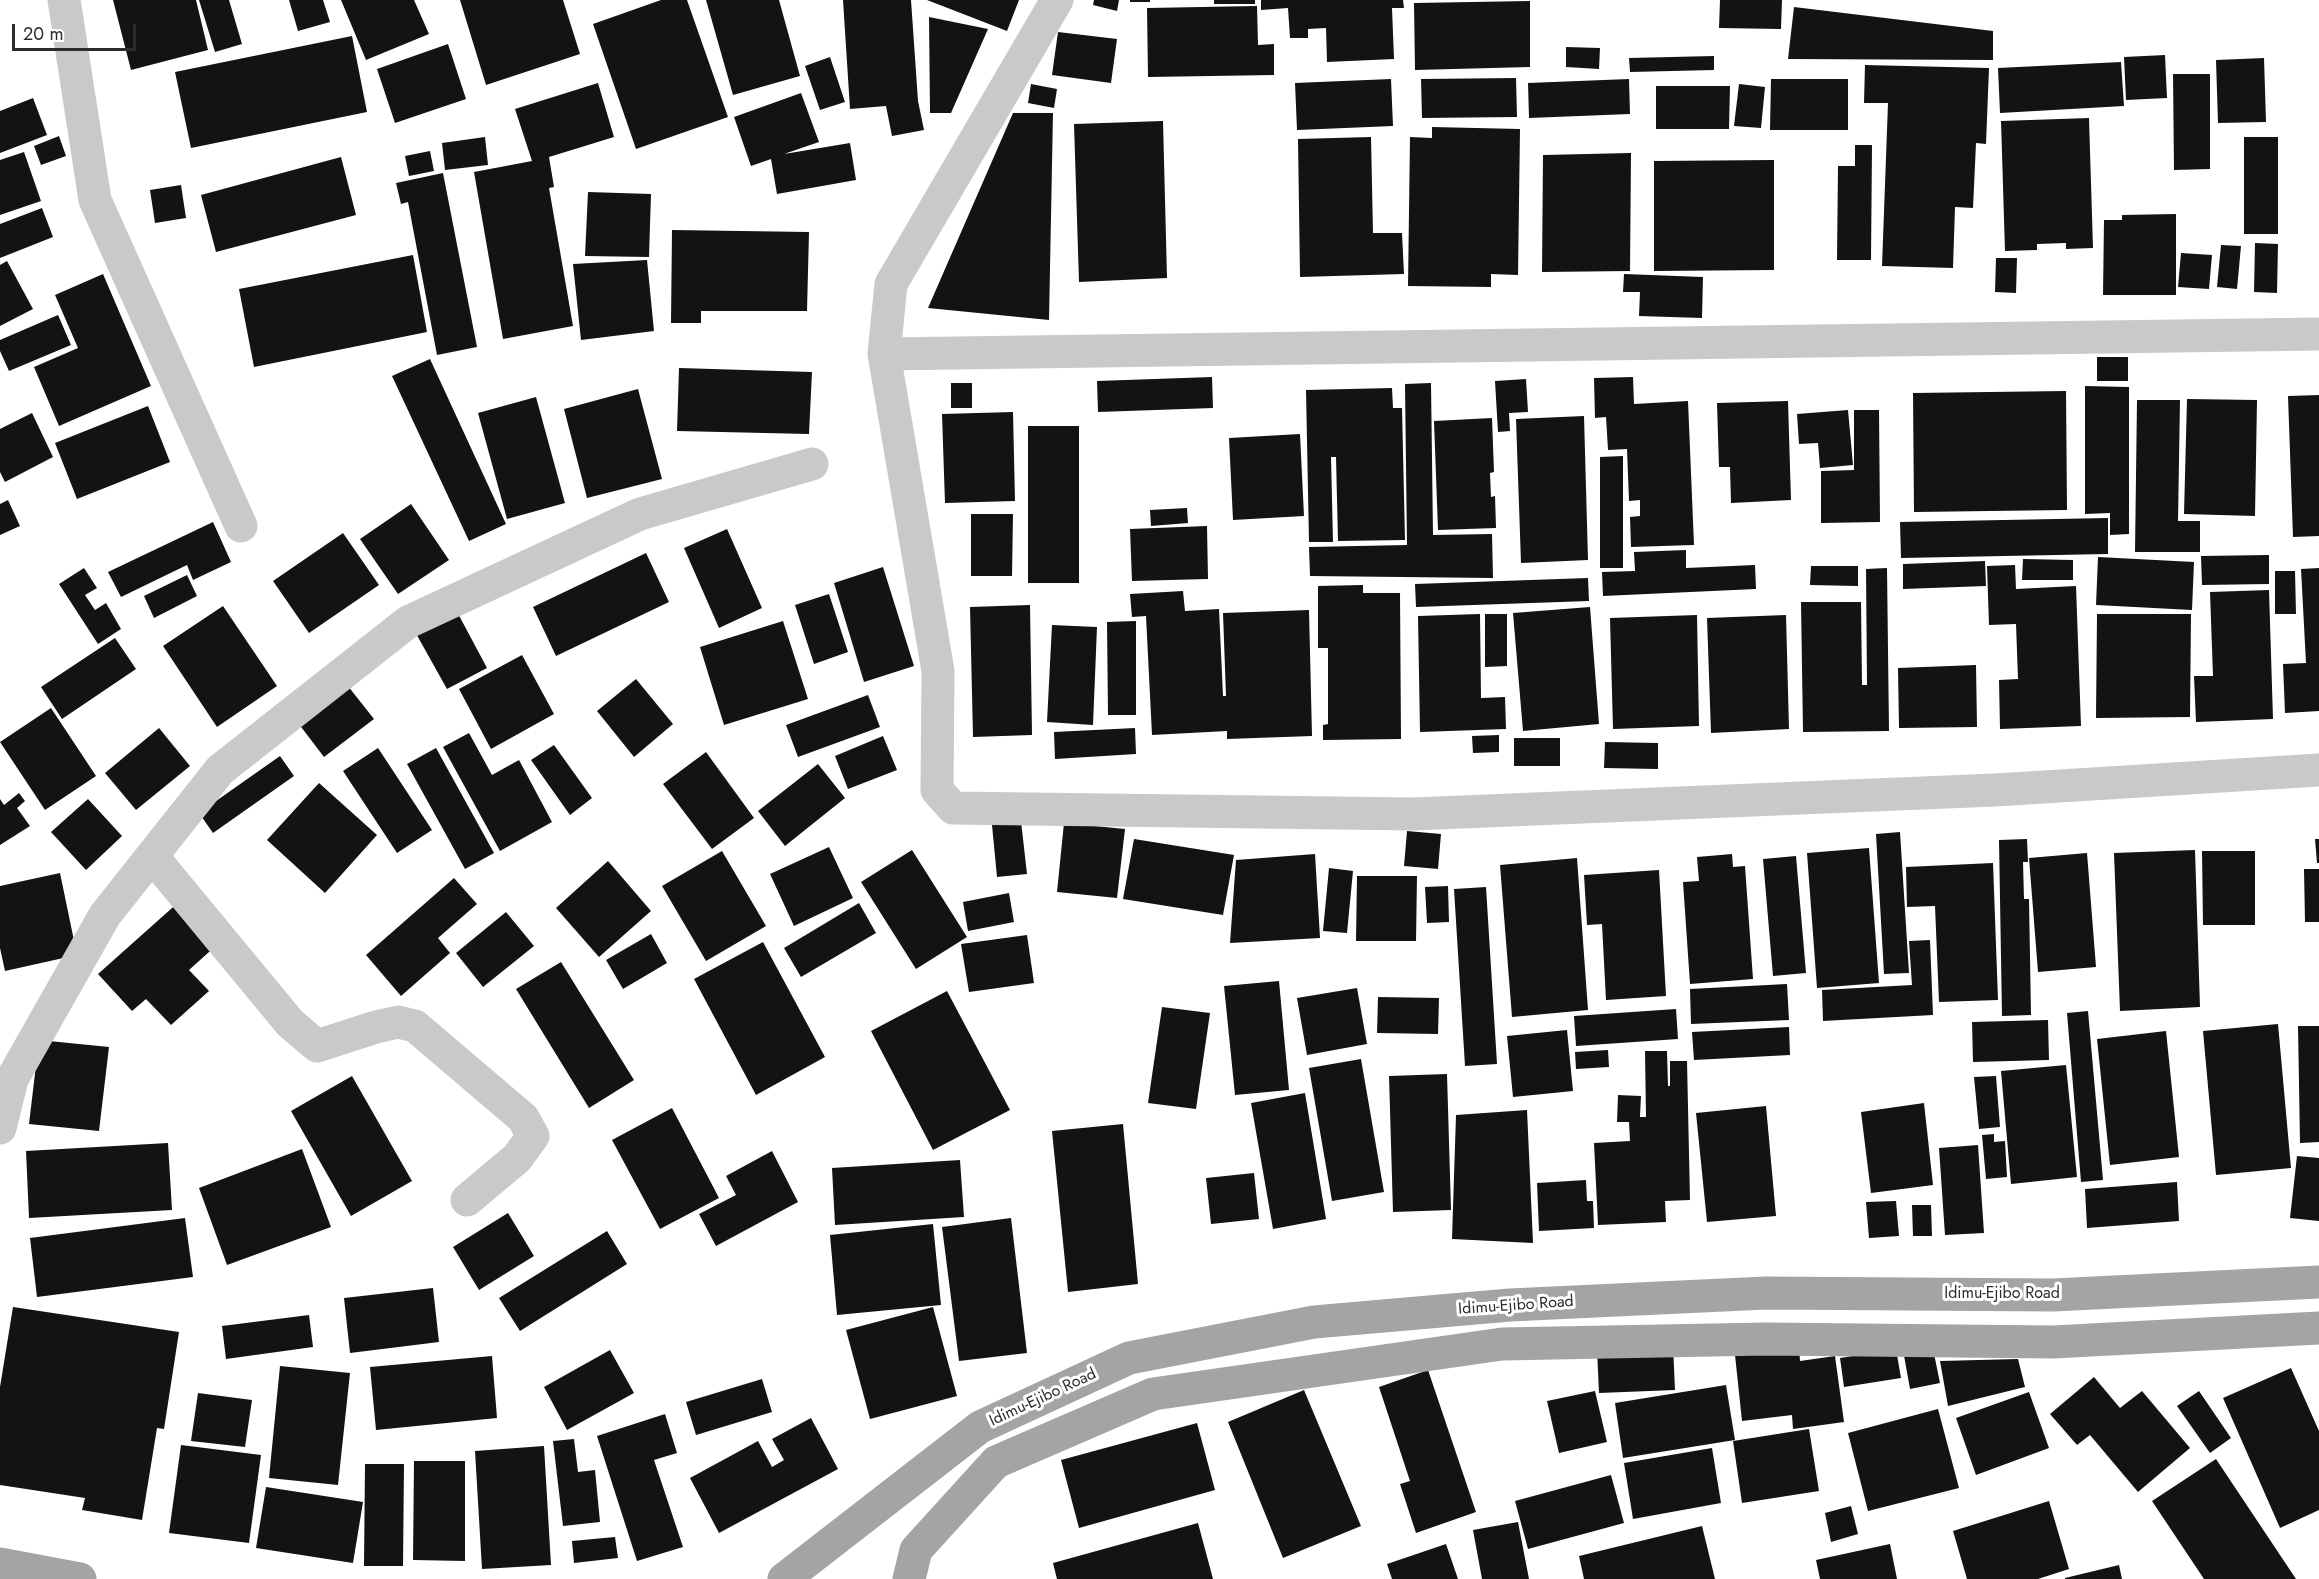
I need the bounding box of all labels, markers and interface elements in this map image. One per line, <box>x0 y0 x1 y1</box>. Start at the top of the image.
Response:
scale bar <box>15 12 140 50</box>
text: 20 m <box>23 21 63 47</box>
street label: Idimu-Ejibo Road <box>1944 1284 2060 1304</box>
street label: Idimu-Ejibo Road <box>1458 1292 1574 1320</box>
street label: Idimu-Ejibo Road <box>987 1365 1099 1431</box>

